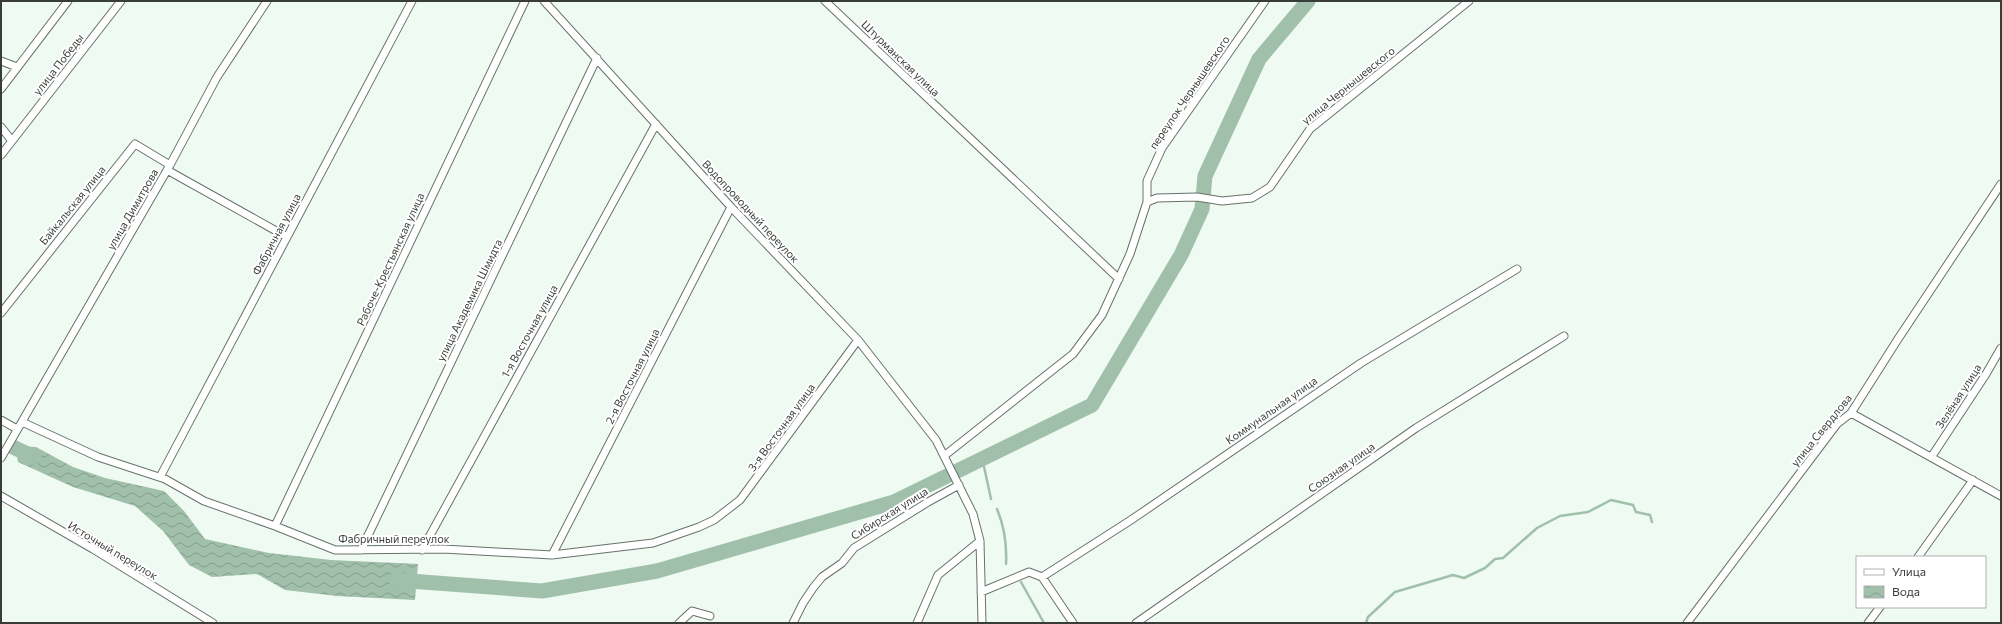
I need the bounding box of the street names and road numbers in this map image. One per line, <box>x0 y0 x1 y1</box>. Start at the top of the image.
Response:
street label: Штурманская улица <box>859 17 943 99</box>
street label: улица Победы <box>30 31 86 97</box>
street label: переулок Чернышевского <box>1146 32 1232 151</box>
street label: улица Чернышевского <box>1299 43 1397 127</box>
street label: Водопроводный переулок <box>700 157 802 265</box>
street label: Байкальская улица <box>36 163 108 247</box>
street label: улица Димитрова <box>104 166 160 252</box>
street label: Фабричная улица <box>249 191 303 277</box>
street label: Рабоче-Крестьянская улица <box>353 191 427 327</box>
street label: улица Академика Шмидта <box>434 237 504 363</box>
street label: 1-я Восточная улица <box>498 282 560 380</box>
street label: 2-я Восточная улица <box>602 326 662 426</box>
street label: Зелёная улица <box>1932 361 1984 431</box>
street label: Коммунальная улица <box>1223 373 1319 447</box>
street label: 3-я Восточная улица <box>745 381 817 473</box>
street label: улица Свердлова <box>1788 391 1854 469</box>
street label: Союзная улица <box>1305 439 1377 495</box>
street label: Сибирская улица <box>848 484 930 542</box>
street label: Источный переулок <box>66 518 160 582</box>
street label: Фабричный переулок <box>338 532 450 545</box>

